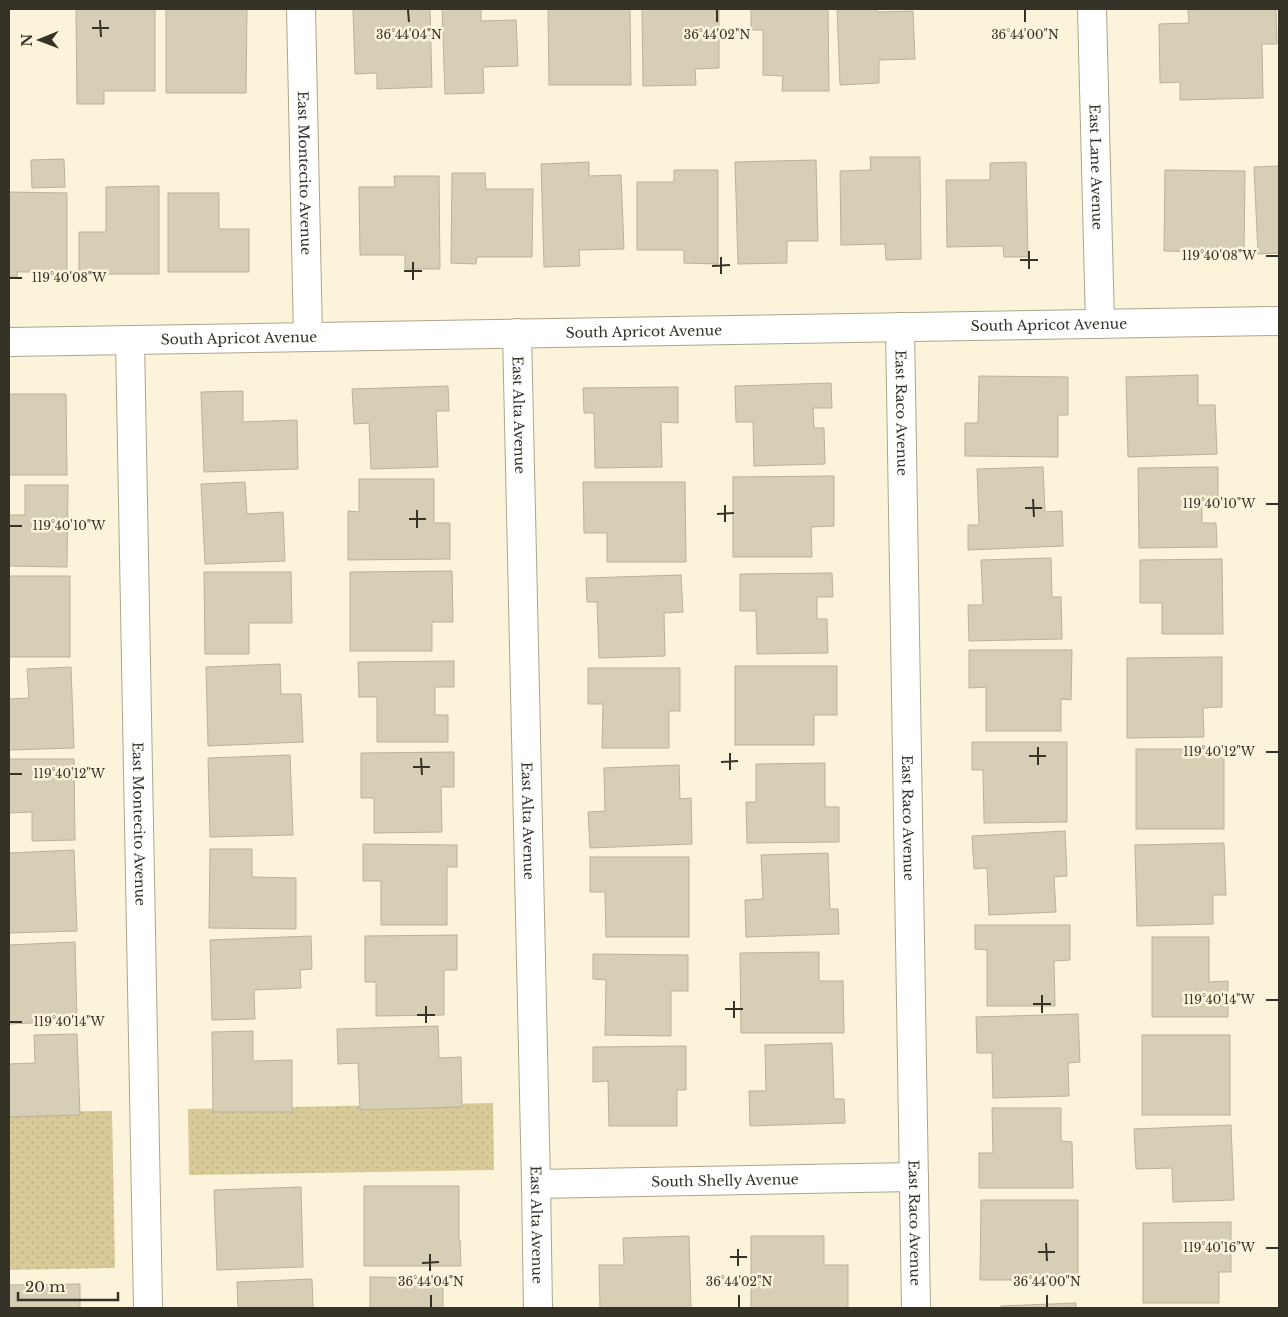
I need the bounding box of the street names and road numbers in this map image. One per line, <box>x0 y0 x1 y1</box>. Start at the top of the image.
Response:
street label: East Montecito Avenue <box>294 91 315 255</box>
street label: East Lane Avenue <box>1085 104 1107 230</box>
street label: South Apricot Avenue <box>970 315 1127 335</box>
street label: South Apricot Avenue <box>565 321 722 342</box>
street label: South Apricot Avenue <box>161 328 317 348</box>
street label: East Raco Avenue <box>891 350 911 476</box>
street label: East Alta Avenue <box>509 356 529 474</box>
street label: East Montecito Avenue <box>128 742 150 906</box>
street label: East Raco Avenue <box>898 755 918 881</box>
street label: East Alta Avenue <box>518 762 538 880</box>
street label: East Raco Avenue <box>905 1160 925 1286</box>
street label: East Alta Avenue <box>527 1166 547 1284</box>
street label: South Shelly Avenue <box>651 1170 799 1191</box>

